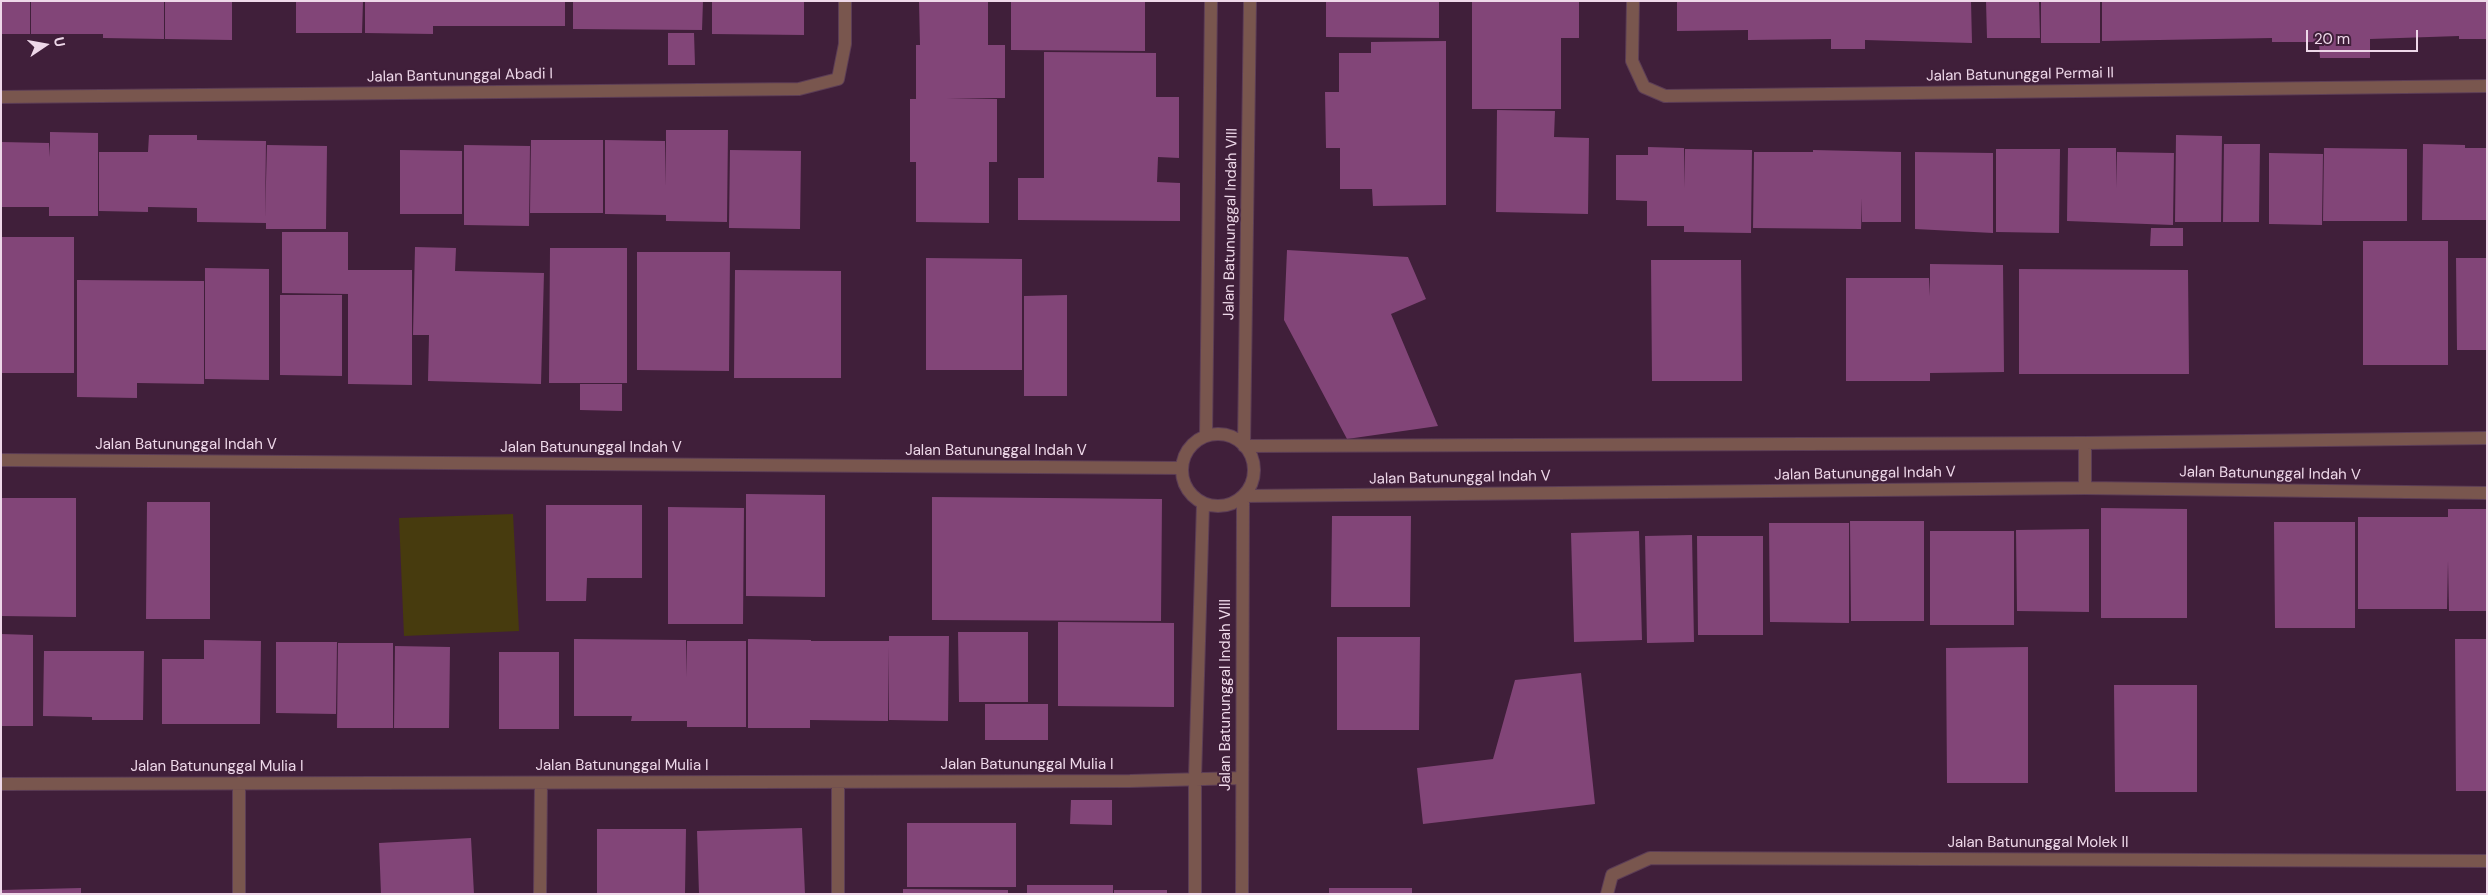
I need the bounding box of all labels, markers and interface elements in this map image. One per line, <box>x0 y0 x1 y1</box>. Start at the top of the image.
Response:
north arrow <box>20 20 70 70</box>
scale bar <box>2308 20 2420 52</box>
text: 20 m <box>2314 29 2350 49</box>
text: U <box>50 35 69 48</box>
street label: Jalan Batununggal Permai II <box>1926 64 2114 86</box>
street label: Jalan Bantununggal Abadi I <box>367 65 553 87</box>
street label: Jalan Batununggal Indah VIII <box>1220 128 1242 320</box>
street label: Jalan Batununggal Indah V <box>95 436 277 454</box>
street label: Jalan Batununggal Indah V <box>500 439 682 457</box>
street label: Jalan Batununggal Indah V <box>905 442 1087 460</box>
street label: Jalan Batununggal Indah V <box>1774 463 1956 485</box>
street label: Jalan Batununggal Indah V <box>2179 463 2361 485</box>
street label: Jalan Batununggal Indah V <box>1369 467 1551 489</box>
street label: Jalan Batununggal Indah VIII <box>1217 599 1235 791</box>
street label: Jalan Batununggal Mulia I <box>940 756 1114 774</box>
street label: Jalan Batununggal Mulia I <box>535 757 709 775</box>
street label: Jalan Batununggal Mulia I <box>130 758 304 776</box>
street label: Jalan Batununggal Molek II <box>1947 834 2129 852</box>

